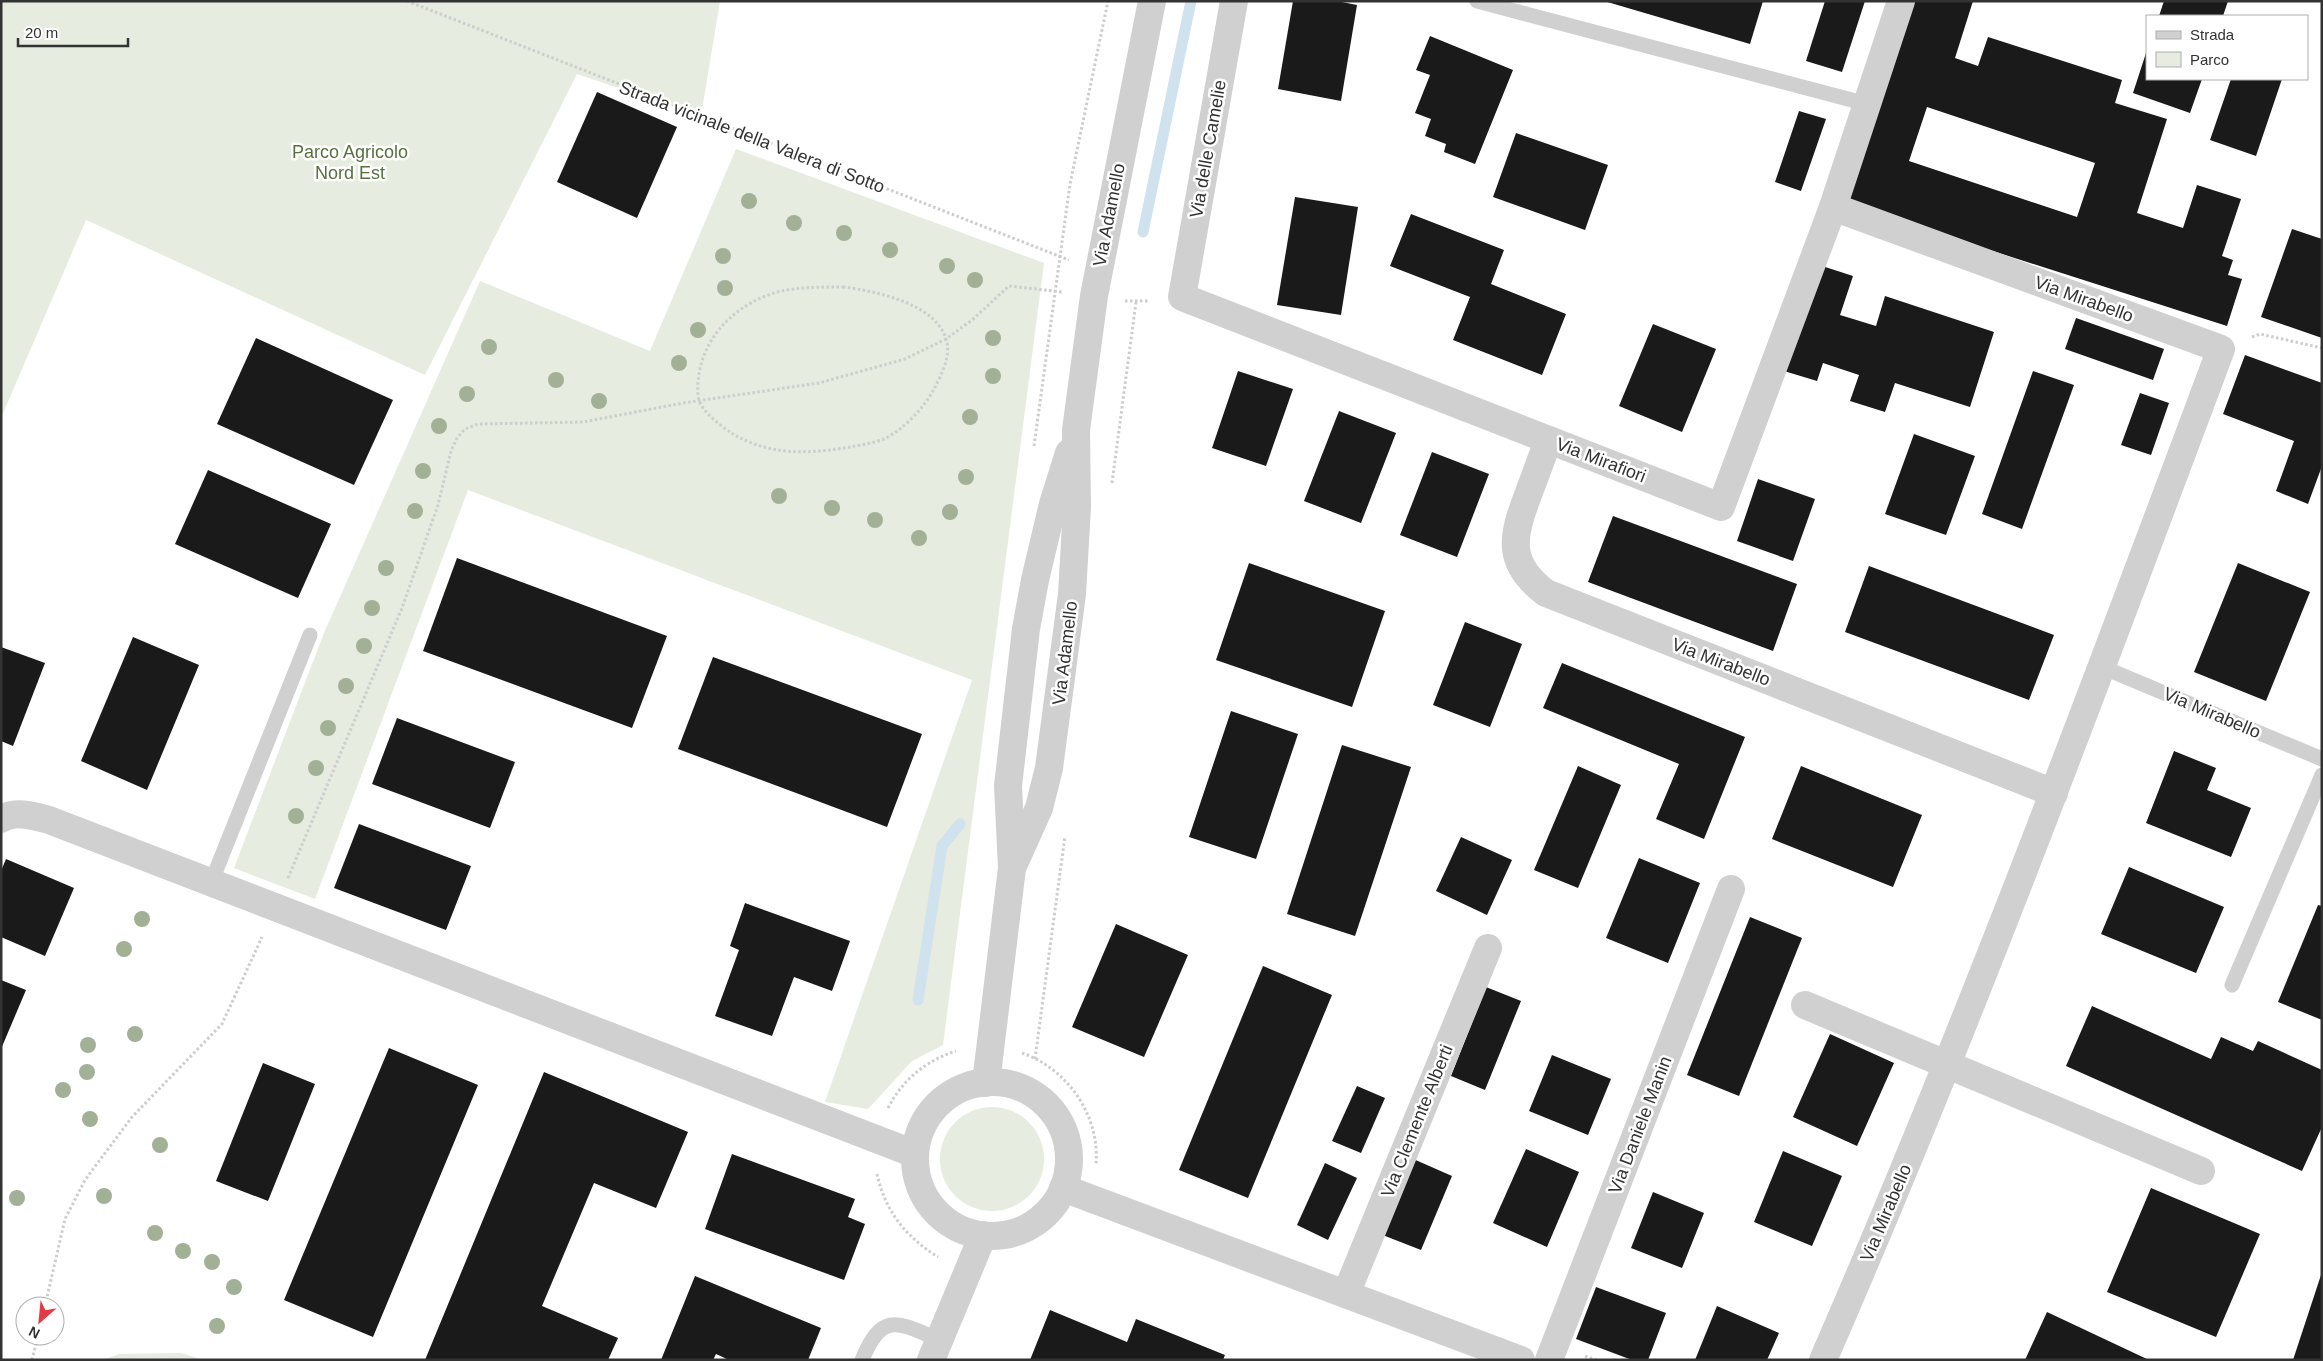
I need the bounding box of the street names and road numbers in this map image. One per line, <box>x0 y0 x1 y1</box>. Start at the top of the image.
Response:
street label: Strada vicinale della Valera di Sotto <box>616 77 888 197</box>
street label: Via delle Camelie <box>1186 78 1230 220</box>
street label: Via Adamello <box>1089 162 1129 268</box>
street label: Via Mirabello <box>2032 272 2136 326</box>
street label: Via Mirafiori <box>1553 434 1649 486</box>
street label: Via Adamello <box>1049 600 1081 706</box>
street label: Via Mirabello <box>1669 634 1773 690</box>
street label: Via Mirabello <box>2160 684 2264 742</box>
street label: Via Clemente Alberti <box>1377 1042 1457 1200</box>
street label: Via Daniele Manin <box>1605 1053 1675 1197</box>
street label: Via Mirabello <box>1857 1161 1915 1265</box>

